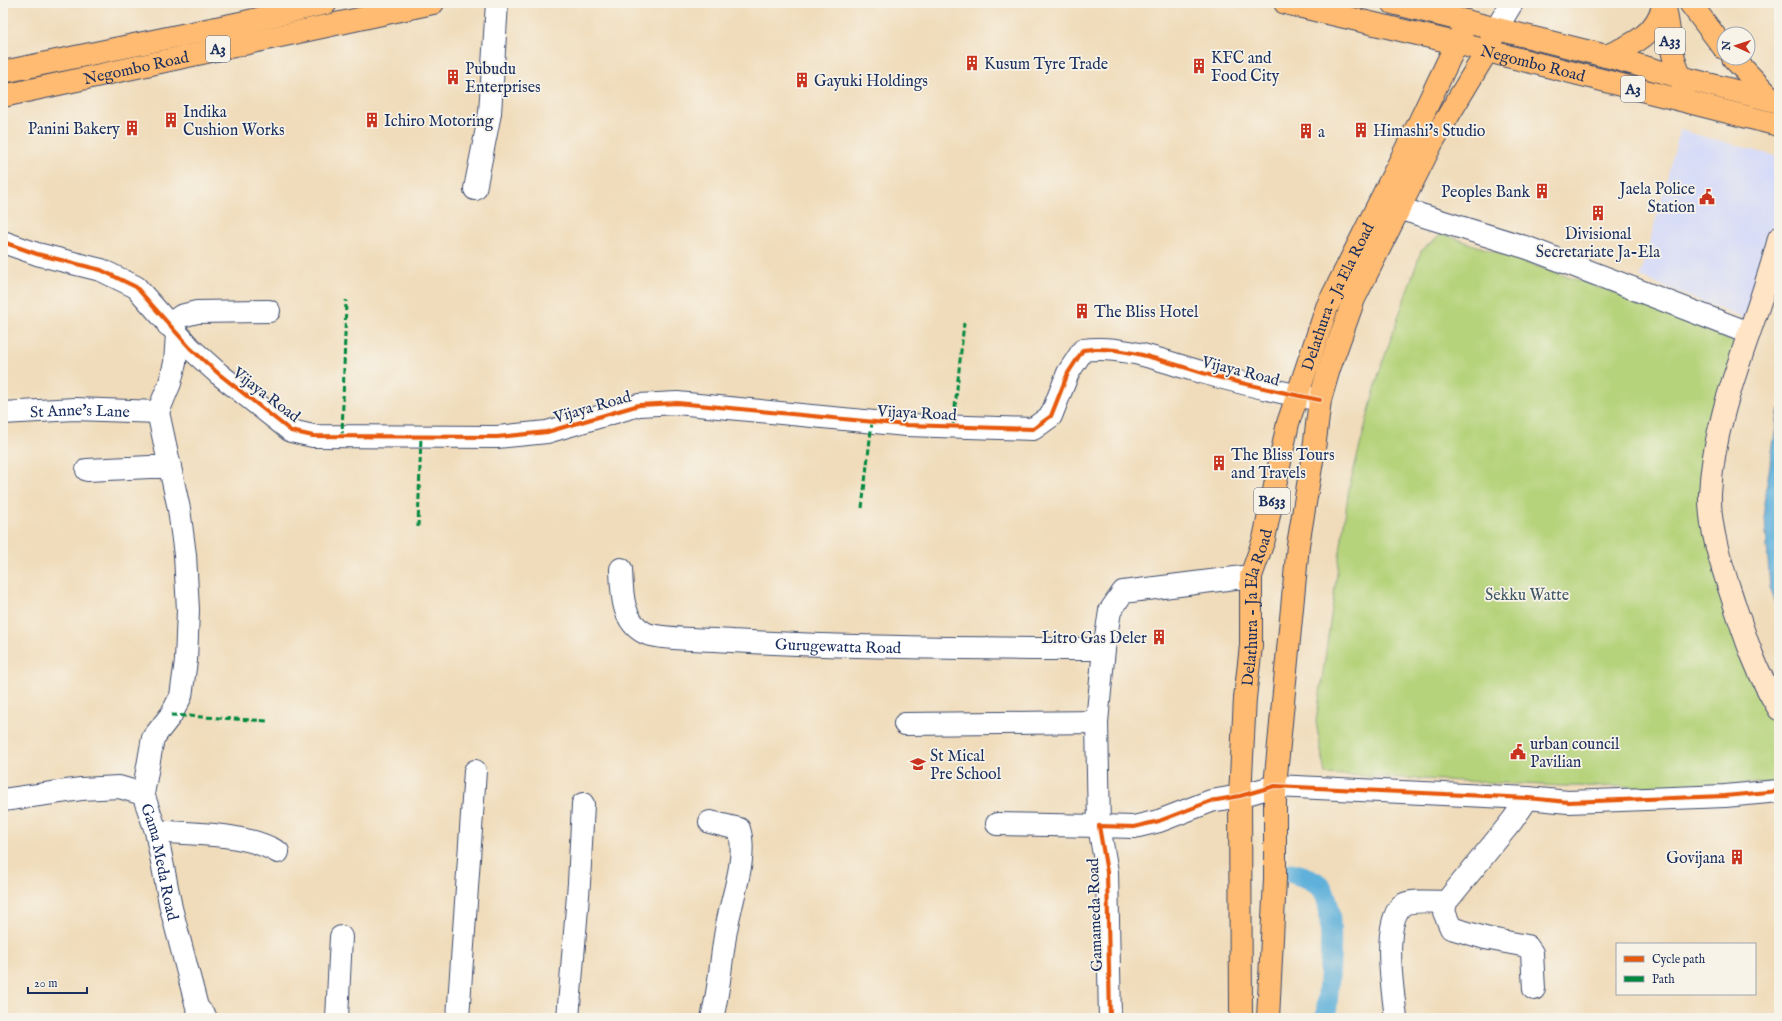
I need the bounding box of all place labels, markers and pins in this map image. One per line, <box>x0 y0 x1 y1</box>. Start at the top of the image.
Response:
place label: KFC and Food City <box>1211 49 1279 87</box>
building icon: Kusum Tyre Trade <box>963 54 981 72</box>
place label: Kusum Tyre Trade <box>984 55 1108 75</box>
building icon: KFC and Food City <box>1190 57 1208 75</box>
place label: Pubudu Enterprises <box>465 60 541 98</box>
building icon: Pubudu Enterprises <box>444 68 462 86</box>
building icon: Gayuki Holdings <box>793 71 811 89</box>
place label: Gayuki Holdings <box>814 72 928 92</box>
place label: Indika Cushion Works <box>183 103 285 141</box>
building icon: Indika Cushion Works <box>162 111 180 129</box>
building icon: Ichiro Motoring <box>363 111 381 129</box>
place label: Ichiro Motoring <box>384 112 494 132</box>
building icon: Panini Bakery <box>123 119 141 137</box>
place label: Panini Bakery <box>28 120 120 140</box>
building icon: Himashi's Studio <box>1352 121 1370 139</box>
building icon: a <box>1297 122 1315 140</box>
place label: Himashi's Studio <box>1373 122 1486 142</box>
place label: a <box>1318 123 1325 143</box>
place label: Jaela Police Station <box>1618 180 1695 218</box>
building icon: Peoples Bank <box>1533 182 1551 200</box>
place label: Peoples Bank <box>1441 183 1530 203</box>
public building icon: Jaela Police Station <box>1698 188 1716 206</box>
building icon: Divisional Secretariate Ja-Ela <box>1589 204 1607 222</box>
place label: Divisional Secretariate Ja-Ela <box>1536 225 1660 263</box>
building icon: The Bliss Hotel <box>1073 302 1091 320</box>
place label: The Bliss Hotel <box>1094 303 1199 323</box>
place label: The Bliss Tours and Travels <box>1231 446 1335 484</box>
building icon: The Bliss Tours and Travels <box>1210 454 1228 472</box>
building icon: Litro Gas Deler <box>1150 628 1168 646</box>
place label: Litro Gas Deler <box>1041 629 1147 649</box>
place label: urban council Pavilian <box>1530 735 1620 773</box>
public building icon: urban council Pavilian <box>1509 743 1527 761</box>
place label: St Mical Pre School <box>930 747 1002 785</box>
school or university icon: St Mical Pre School <box>909 755 927 773</box>
building icon: Govijana <box>1728 848 1746 866</box>
place label: Govijana <box>1666 849 1725 869</box>

